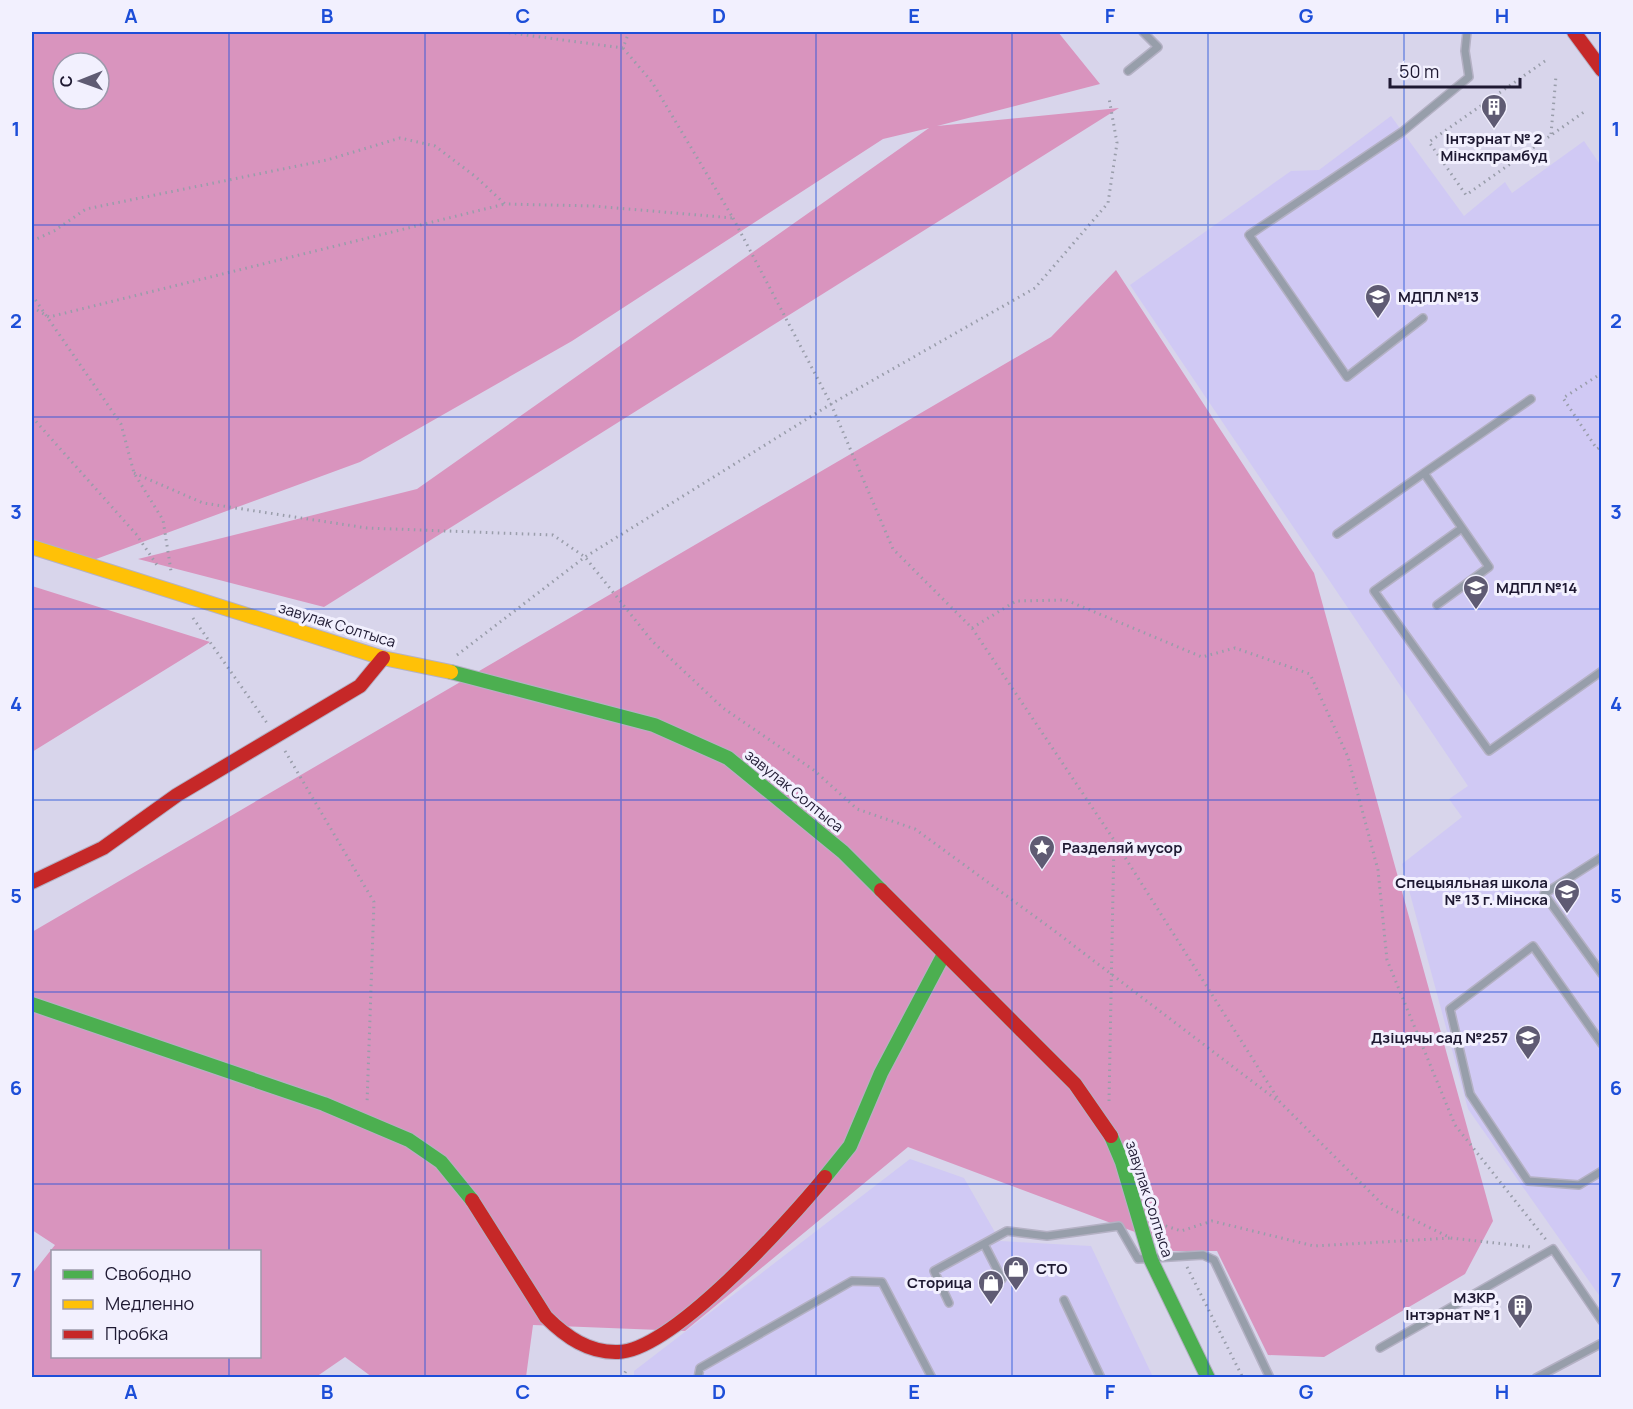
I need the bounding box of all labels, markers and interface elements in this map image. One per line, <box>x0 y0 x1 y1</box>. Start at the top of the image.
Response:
text: A <box>124 2 138 29</box>
text: B <box>321 2 334 29</box>
text: C <box>516 2 530 29</box>
text: D <box>712 2 726 29</box>
text: E <box>908 2 920 29</box>
text: F <box>1105 2 1116 29</box>
text: G <box>1299 2 1314 29</box>
text: H <box>1495 2 1509 29</box>
north arrow <box>51 51 111 111</box>
scale bar <box>1390 51 1520 89</box>
text: 50 m <box>1399 59 1439 83</box>
text: С <box>55 75 77 87</box>
building icon: Інтэрнат № 2 Мінскпрамбуд <box>1479 92 1509 130</box>
text: 1 <box>12 115 20 142</box>
text: 1 <box>1612 115 1620 142</box>
place label: Інтэрнат № 2 Мінскпрамбуд <box>1440 128 1548 166</box>
school or university icon: МДПЛ №13 <box>1363 282 1393 320</box>
place label: МДПЛ №13 <box>1398 286 1479 307</box>
text: 2 <box>10 307 22 334</box>
text: 2 <box>1610 307 1622 334</box>
text: 3 <box>10 498 22 525</box>
text: 3 <box>1610 498 1622 525</box>
school or university icon: МДПЛ №14 <box>1461 573 1491 611</box>
place label: МДПЛ №14 <box>1496 577 1577 598</box>
street label: завулак Солтыса <box>276 597 398 652</box>
text: 4 <box>10 690 22 717</box>
text: 4 <box>1610 690 1622 717</box>
street label: завулак Солтыса <box>741 744 848 837</box>
place icon: Разделяй мусор <box>1027 833 1057 871</box>
place label: Разделяй мусор <box>1062 837 1182 858</box>
place label: Спецыяльная школа № 13 г. Мінска <box>1395 872 1548 910</box>
school or university icon: Спецыяльная школа № 13 г. Мінска <box>1552 877 1582 915</box>
text: 5 <box>10 882 22 909</box>
text: 5 <box>1610 882 1622 909</box>
school or university icon: Дзіцячы сад №257 <box>1513 1023 1543 1061</box>
place label: Дзіцячы сад №257 <box>1371 1027 1508 1048</box>
text: 6 <box>10 1074 22 1101</box>
text: 6 <box>1610 1074 1622 1101</box>
street label: завулак Солтыса <box>1121 1138 1178 1260</box>
legend <box>51 1250 261 1358</box>
shop icon: СТО <box>1001 1254 1031 1292</box>
place label: СТО <box>1036 1258 1067 1279</box>
text: Свободно <box>105 1261 191 1285</box>
text: 7 <box>11 1266 21 1293</box>
text: 7 <box>1611 1266 1621 1293</box>
shop icon: Сторица <box>976 1268 1006 1306</box>
place label: Сторица <box>907 1272 972 1293</box>
place label: МЗКР, Інтэрнат № 1 <box>1405 1287 1500 1325</box>
text: Медленно <box>105 1291 194 1315</box>
building icon: МЗКР, Інтэрнат № 1 <box>1505 1292 1535 1330</box>
text: Пробка <box>105 1321 168 1345</box>
text: A <box>124 1378 138 1405</box>
text: B <box>321 1378 334 1405</box>
text: C <box>516 1378 530 1405</box>
text: D <box>712 1378 726 1405</box>
text: E <box>908 1378 920 1405</box>
text: F <box>1105 1378 1116 1405</box>
text: G <box>1299 1378 1314 1405</box>
text: H <box>1495 1378 1509 1405</box>

